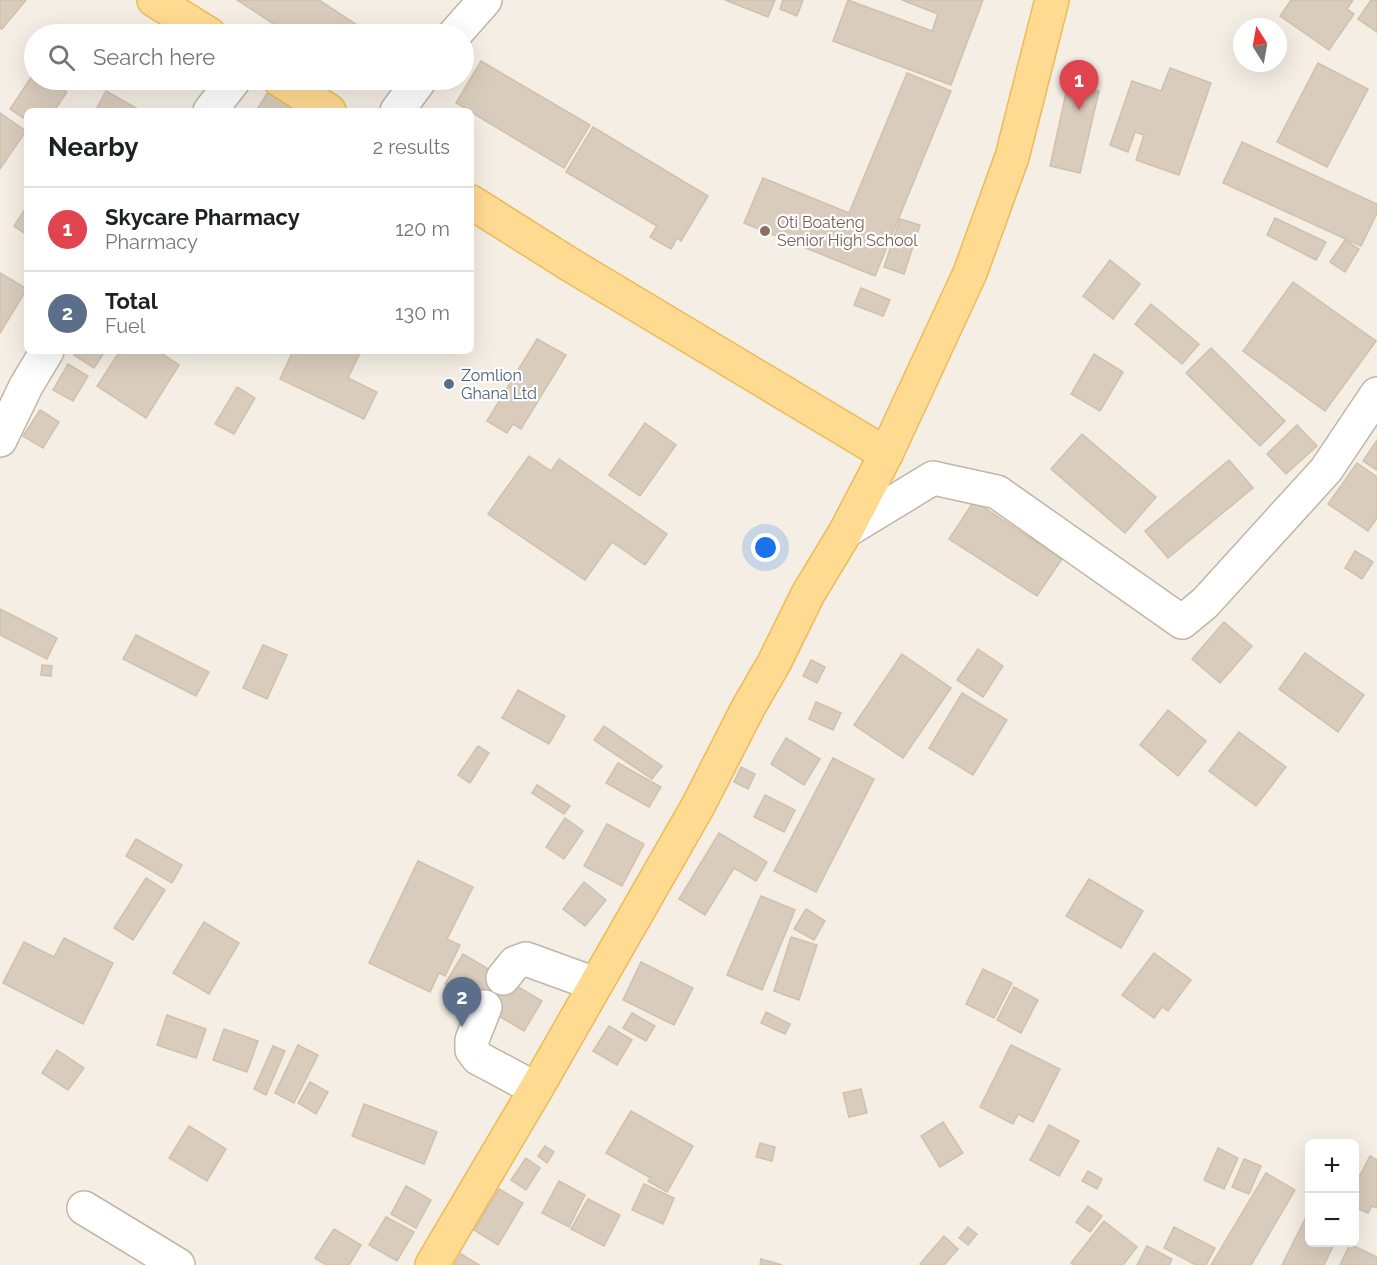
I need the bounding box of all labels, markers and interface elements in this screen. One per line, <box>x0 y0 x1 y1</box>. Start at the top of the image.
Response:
north arrow <box>1233 18 1287 72</box>
search box <box>24 24 474 90</box>
icon: search <box>45 41 78 74</box>
text: Search here <box>93 44 215 70</box>
pin: 1 <box>1060 60 1098 110</box>
text: Nearby <box>48 132 138 162</box>
text: 2 results <box>373 135 450 159</box>
text: Skycare Pharmacy <box>105 204 300 230</box>
place label: Oti Boateng Senior High School <box>777 213 918 250</box>
text: 1 <box>63 217 72 241</box>
text: 120 m <box>395 217 450 241</box>
marker: Oti Boateng Senior High School <box>758 224 772 238</box>
text: Pharmacy <box>105 230 198 254</box>
text: Total <box>105 288 158 314</box>
text: 2 <box>62 301 73 325</box>
text: 130 m <box>395 301 450 325</box>
text: Fuel <box>105 314 145 338</box>
place label: Zomlion Ghana Ltd <box>461 366 537 403</box>
marker: Zomlion Ghana Ltd <box>442 377 456 391</box>
your location <box>751 533 780 562</box>
pin: 2 <box>442 978 482 1027</box>
map controls <box>1305 1139 1359 1247</box>
button: + <box>1305 1139 1359 1193</box>
button: − <box>1305 1193 1359 1247</box>

